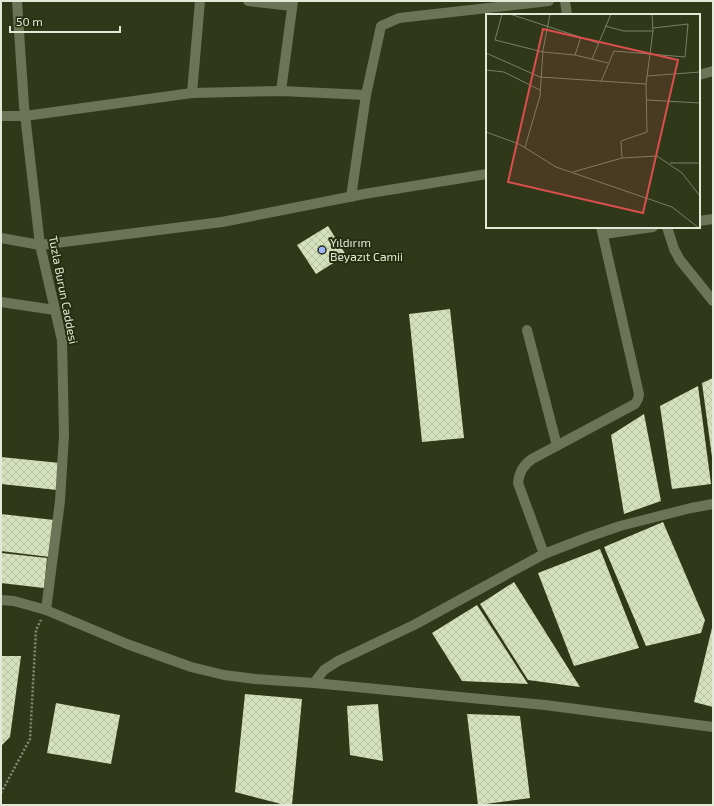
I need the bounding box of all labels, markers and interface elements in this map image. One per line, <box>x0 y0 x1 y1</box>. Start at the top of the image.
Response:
scale bar <box>10 8 120 34</box>
text: 50 m <box>16 14 43 28</box>
inset map <box>486 14 700 228</box>
street label: Tuzla Burun Caddesi <box>47 234 81 345</box>
place label: Yıldırım Beyazıt Camii <box>330 235 403 263</box>
marker: Yıldırım Beyazıt Camii <box>317 245 327 255</box>

